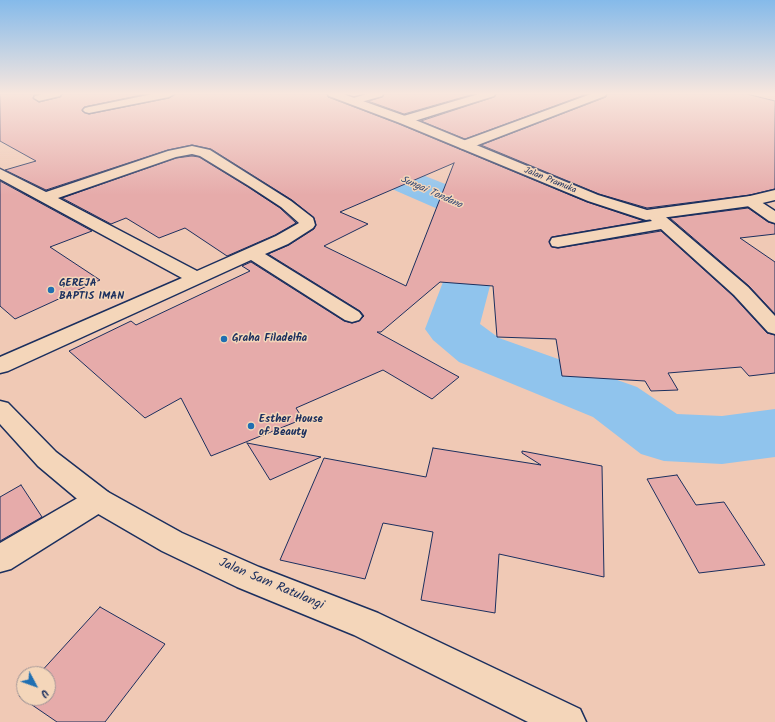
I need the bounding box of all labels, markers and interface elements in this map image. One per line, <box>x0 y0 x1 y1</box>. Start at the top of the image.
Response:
street label: Jalan Pramuka <box>522 166 578 196</box>
water label: Sungai Tondano <box>398 174 464 212</box>
place label: GEREJA BAPTIS IMAN <box>59 277 124 303</box>
marker: GEREJA BAPTIS IMAN <box>46 285 56 295</box>
place label: Graha Filadelfia <box>232 332 307 346</box>
marker: Graha Filadelfia <box>219 334 229 344</box>
place label: Esther House of Beauty <box>259 413 323 439</box>
marker: Esther House of Beauty <box>246 421 256 431</box>
street label: Jalan Sam Ratulangi <box>216 556 326 614</box>
north arrow <box>16 666 56 706</box>
text: U <box>35 685 53 702</box>

